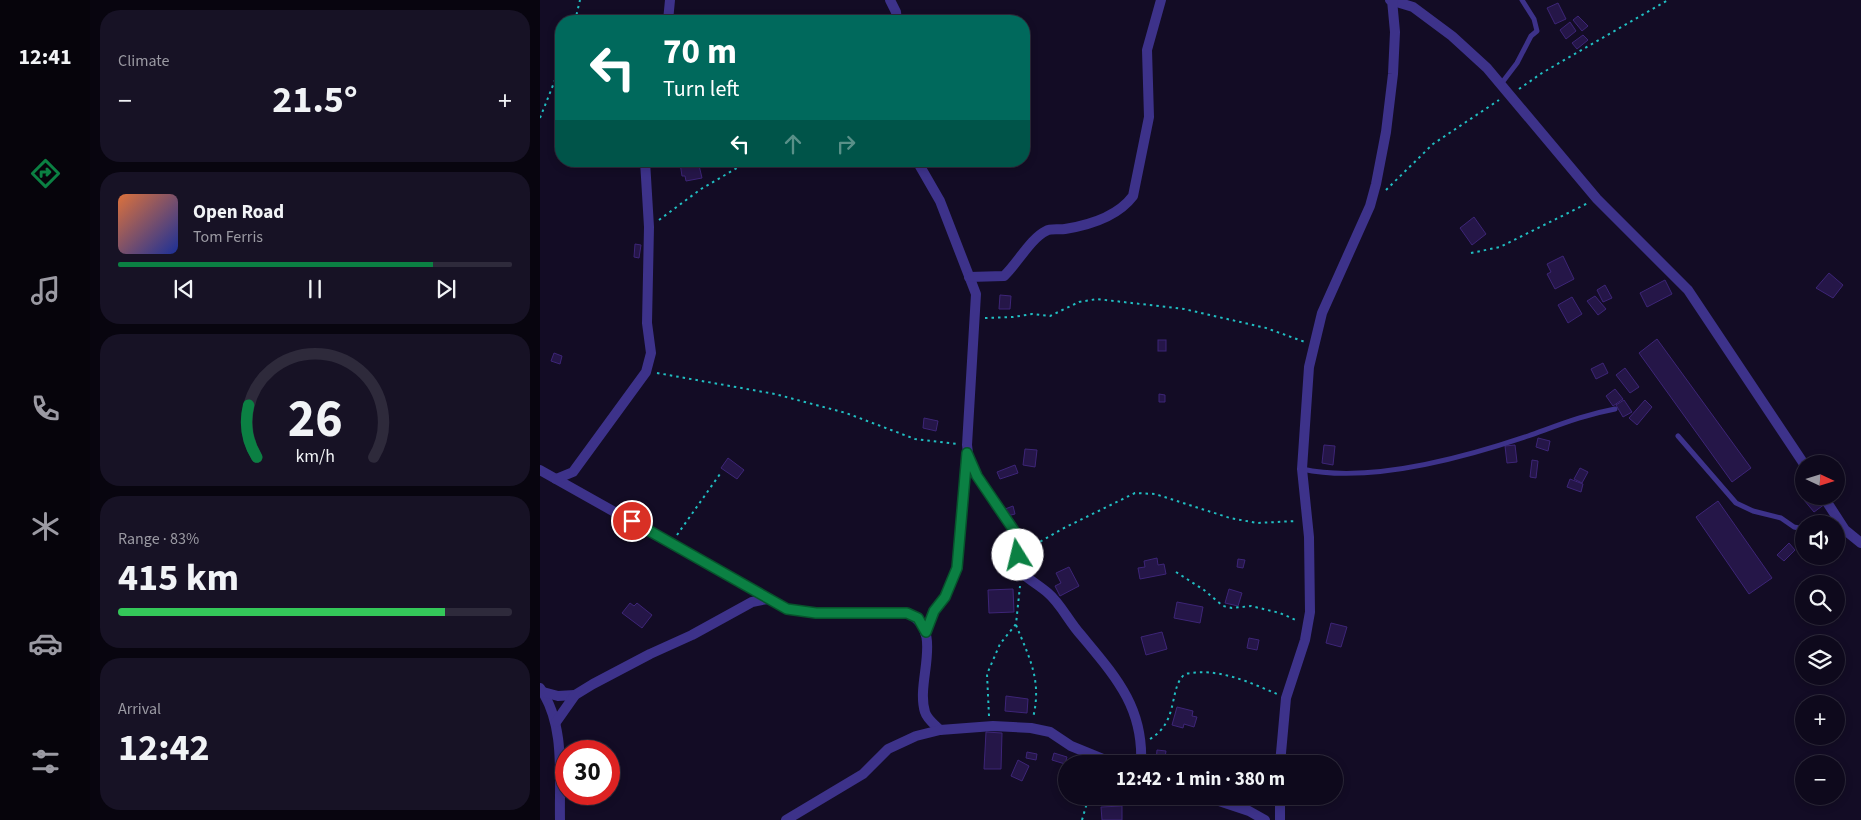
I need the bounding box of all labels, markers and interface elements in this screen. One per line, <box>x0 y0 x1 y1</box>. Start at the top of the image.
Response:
text: 70 m <box>663 27 737 77</box>
icon: left <box>580 35 645 100</box>
text: 12:41 <box>18 41 72 73</box>
text: Climate <box>118 50 169 72</box>
text: 21.5° <box>272 73 358 127</box>
text: Turn left <box>663 73 739 105</box>
text: − <box>118 81 132 121</box>
text: + <box>498 81 512 121</box>
icon: left <box>726 130 754 158</box>
icon: ahead <box>779 130 807 158</box>
icon: right <box>832 130 860 158</box>
icon: directions <box>28 156 63 191</box>
text: Open Road <box>193 199 284 226</box>
text: Tom Ferris <box>193 226 263 248</box>
icon: music <box>28 273 63 308</box>
icon: previous <box>170 275 198 303</box>
icon: pause <box>301 275 329 303</box>
icon: next <box>432 275 460 303</box>
text: 26 <box>288 383 342 457</box>
icon: phone <box>28 391 63 426</box>
text: km/h <box>295 444 335 469</box>
north arrow <box>1795 455 1845 505</box>
map controls <box>1795 455 1845 805</box>
pin <box>611 500 653 542</box>
icon: arrive <box>618 507 646 535</box>
icon: climate <box>28 509 63 544</box>
button: sound <box>1795 515 1845 565</box>
text: Range · 83% <box>118 528 199 550</box>
position arrow <box>991 528 1043 580</box>
text: 415 km <box>118 551 239 605</box>
button: search <box>1795 575 1845 625</box>
icon: car <box>28 626 63 661</box>
button: layers <box>1795 635 1845 685</box>
button: + <box>1795 695 1845 745</box>
text: Arrival <box>118 698 161 720</box>
text: 12:42 <box>118 721 210 775</box>
speed limit sign: 30 <box>555 740 620 805</box>
icon: filters <box>28 744 63 779</box>
button: − <box>1795 755 1845 805</box>
text: 12:42 · 1 min · 380 m <box>1116 766 1285 793</box>

